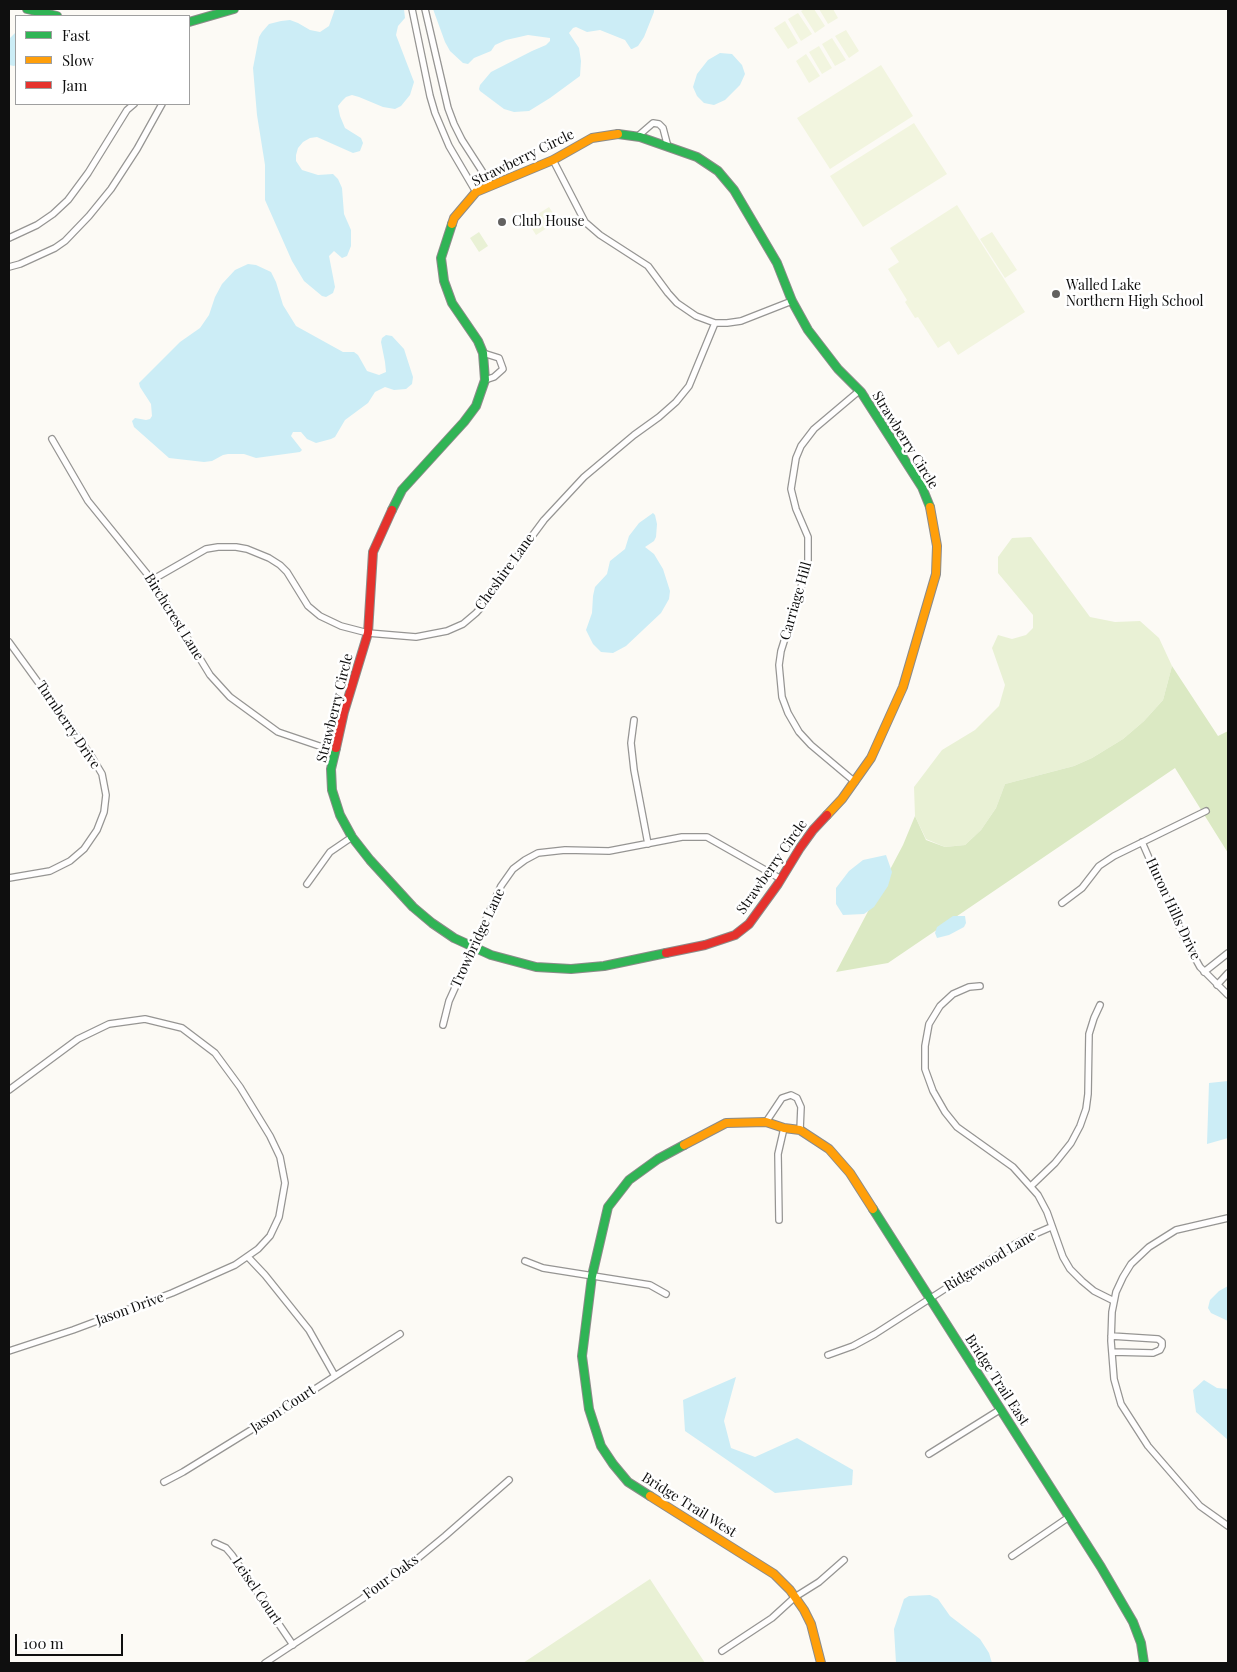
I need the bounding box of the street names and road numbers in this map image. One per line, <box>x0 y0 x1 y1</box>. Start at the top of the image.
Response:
street label: Strawberry Circle <box>469 126 577 190</box>
street label: Strawberry Circle <box>868 388 942 492</box>
street label: Cheshire Lane <box>472 530 538 614</box>
street label: Carriage Hill <box>777 560 815 642</box>
street label: Birchcrest Lane <box>141 571 207 663</box>
street label: Strawberry Circle <box>313 652 357 764</box>
street label: Turnberry Drive <box>32 678 104 772</box>
street label: Strawberry Circle <box>733 816 811 918</box>
street label: Huron Hills Drive <box>1142 855 1204 963</box>
street label: Trowbridge Lane <box>448 886 508 990</box>
street label: Ridgewood Lane <box>941 1227 1039 1295</box>
street label: Jason Drive <box>94 1289 166 1329</box>
street label: Bridge Trail East <box>961 1331 1033 1429</box>
street label: Jason Court <box>248 1382 318 1436</box>
street label: Bridge Trail West <box>639 1469 739 1541</box>
street label: Four Oaks <box>360 1551 422 1603</box>
street label: Leisel Court <box>229 1554 285 1628</box>

